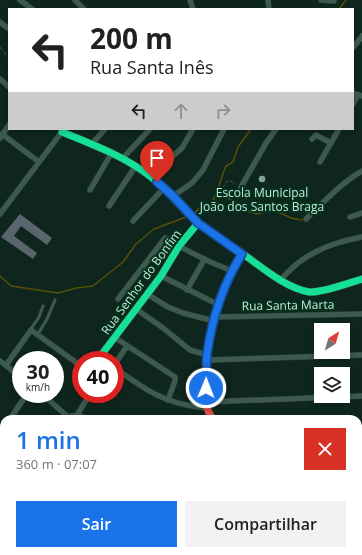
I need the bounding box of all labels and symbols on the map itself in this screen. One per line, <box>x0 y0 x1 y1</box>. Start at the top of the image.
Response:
pin <box>140 141 174 182</box>
marker: Escola Municipal João dos Santos Braga <box>257 174 267 184</box>
place label: Escola Municipal João dos Santos Braga <box>199 184 324 215</box>
street label: Rua Senhor do Bonfim <box>97 226 185 338</box>
street label: Rua Santa Marta <box>242 296 334 314</box>
north arrow <box>314 323 350 359</box>
speed limit sign: 40 <box>72 351 124 403</box>
position arrow <box>185 367 227 409</box>

